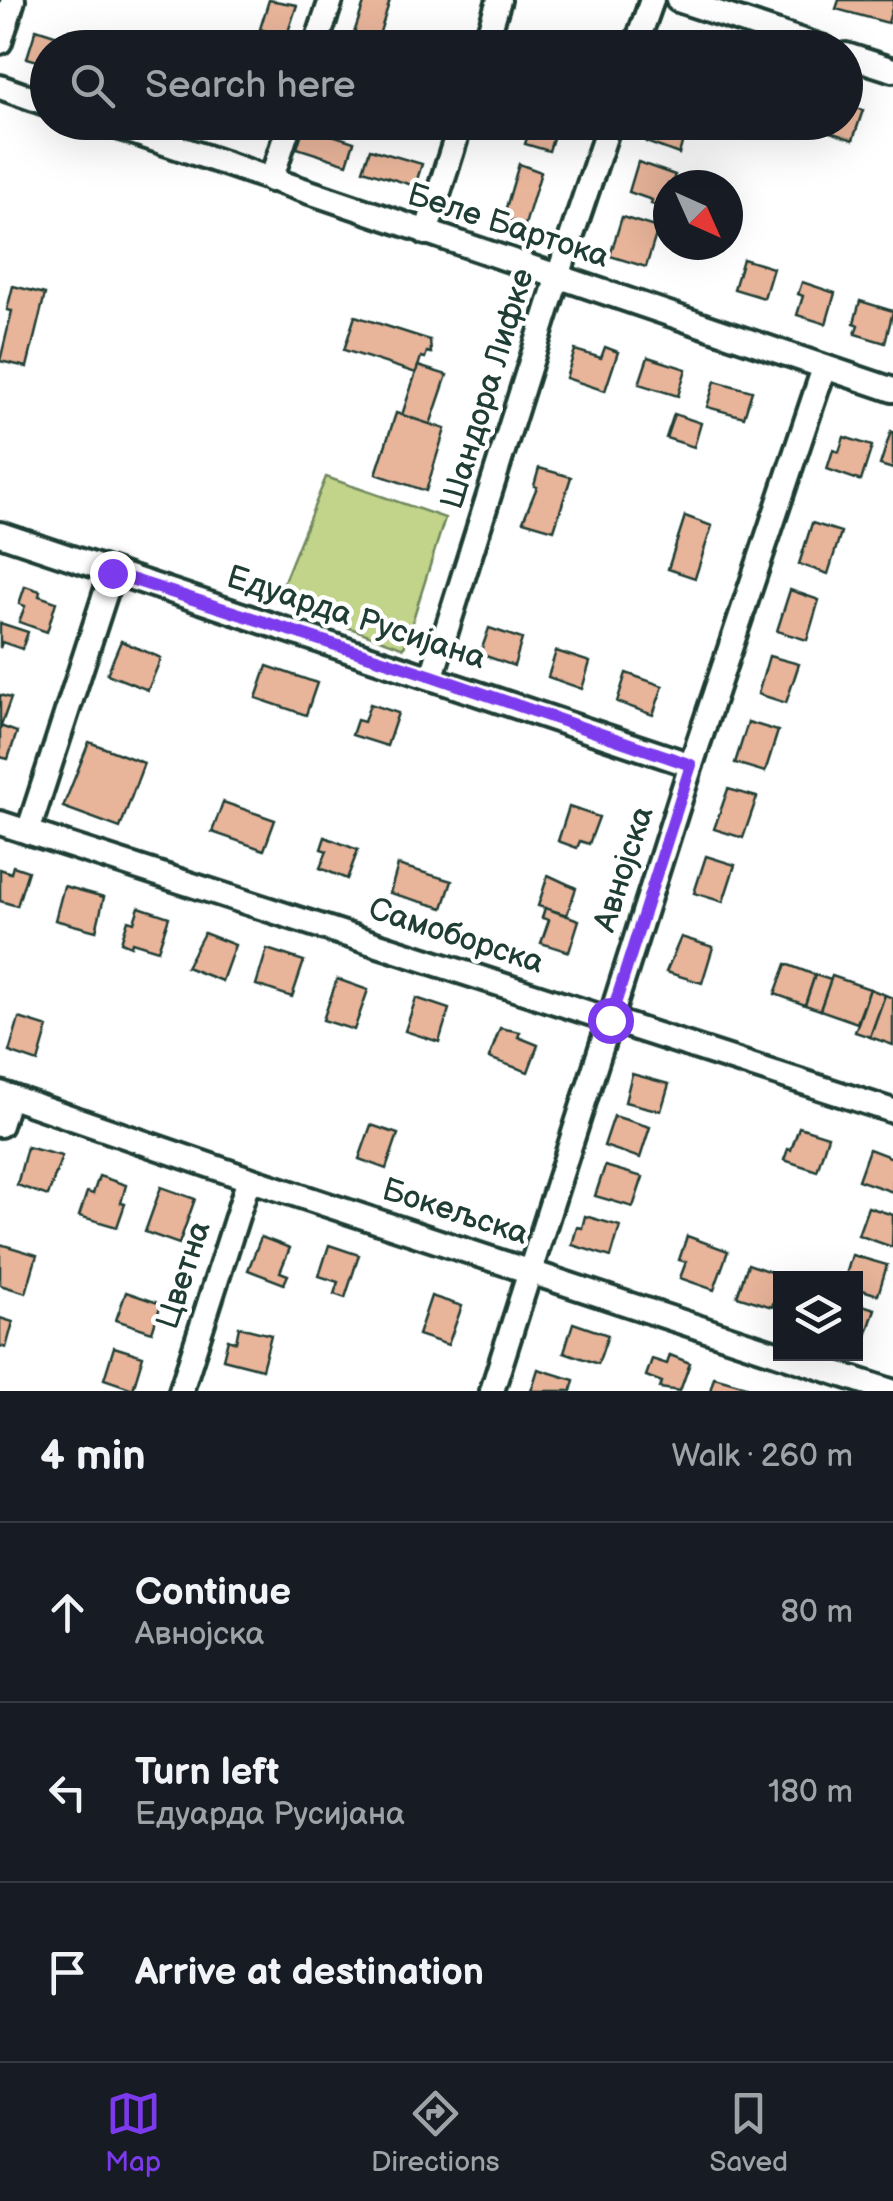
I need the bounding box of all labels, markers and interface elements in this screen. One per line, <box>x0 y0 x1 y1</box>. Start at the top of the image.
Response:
search box <box>30 30 863 140</box>
icon: search <box>65 58 120 113</box>
text: Search here <box>145 63 356 108</box>
north arrow <box>653 170 743 260</box>
street label: Беле Бартока <box>402 175 614 277</box>
street label: Шандора Лифке <box>433 264 543 514</box>
route end <box>90 551 136 597</box>
street label: Едуарда Русијана <box>222 558 490 678</box>
street label: Авнојска <box>585 801 663 938</box>
street label: Самоборска <box>364 889 549 983</box>
route start <box>588 998 634 1044</box>
street label: Бокељска <box>377 1170 533 1254</box>
street label: Цветна <box>148 1216 220 1334</box>
map controls <box>773 1271 863 1361</box>
button: layers <box>773 1271 863 1361</box>
text: 4 min <box>40 1431 146 1482</box>
text: Walk · 260 m <box>671 1437 853 1476</box>
text: Continue <box>135 1570 291 1615</box>
icon: ahead <box>40 1585 95 1640</box>
text: 80 m <box>780 1593 853 1632</box>
text: Авнојска <box>135 1615 264 1654</box>
text: Turn left <box>135 1750 279 1795</box>
icon: left <box>40 1765 95 1820</box>
text: 180 m <box>768 1773 853 1812</box>
text: Едуарда Русијана <box>135 1795 405 1834</box>
icon: arrive <box>40 1945 95 2000</box>
text: Arrive at destination <box>135 1950 484 1995</box>
tab: Map <box>105 2086 161 2179</box>
tab: Directions <box>371 2086 500 2179</box>
tab: Saved <box>710 2086 788 2179</box>

